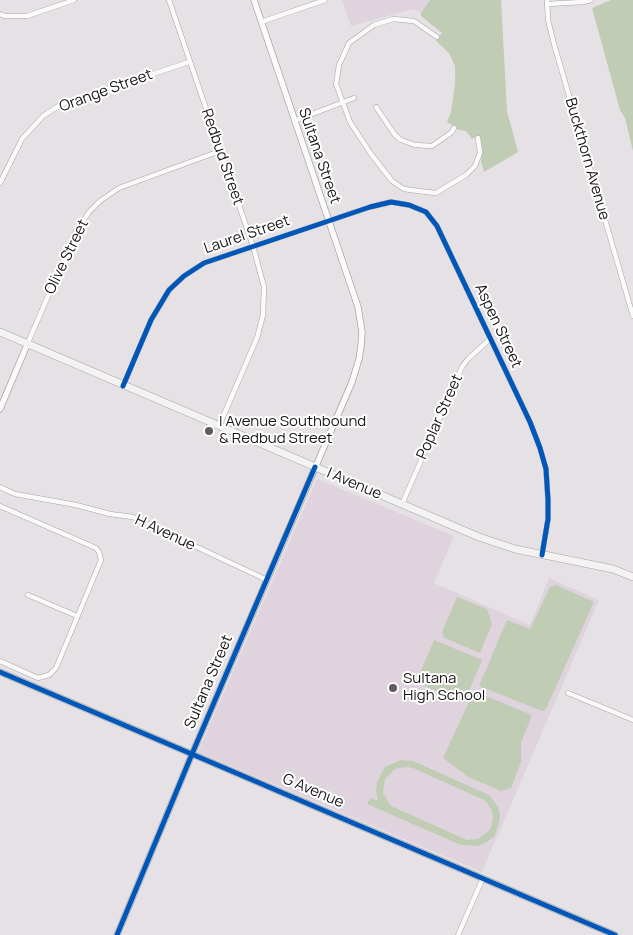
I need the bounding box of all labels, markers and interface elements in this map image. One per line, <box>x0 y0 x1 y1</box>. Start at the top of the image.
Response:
street label: Orange Street <box>57 66 155 116</box>
street label: Buckthorn Avenue <box>561 96 613 222</box>
street label: Redbud Street <box>197 106 247 208</box>
street label: Sultana Street <box>294 106 344 206</box>
street label: Laurel Street <box>202 212 292 258</box>
street label: Olive Street <box>41 217 93 297</box>
street label: Aspen Street <box>471 281 525 371</box>
street label: Poplar Street <box>413 372 467 462</box>
place label: I Avenue Southbound & Redbud Street <box>219 413 366 448</box>
marker: I Avenue Southbound & Redbud Street <box>203 425 215 437</box>
street label: I Avenue <box>324 464 384 504</box>
street label: H Avenue <box>132 511 198 555</box>
street label: Sultana Street <box>181 632 237 732</box>
place label: Sultana High School <box>403 670 485 705</box>
marker: Sultana High School <box>387 682 399 694</box>
street label: G Avenue <box>280 770 346 812</box>

